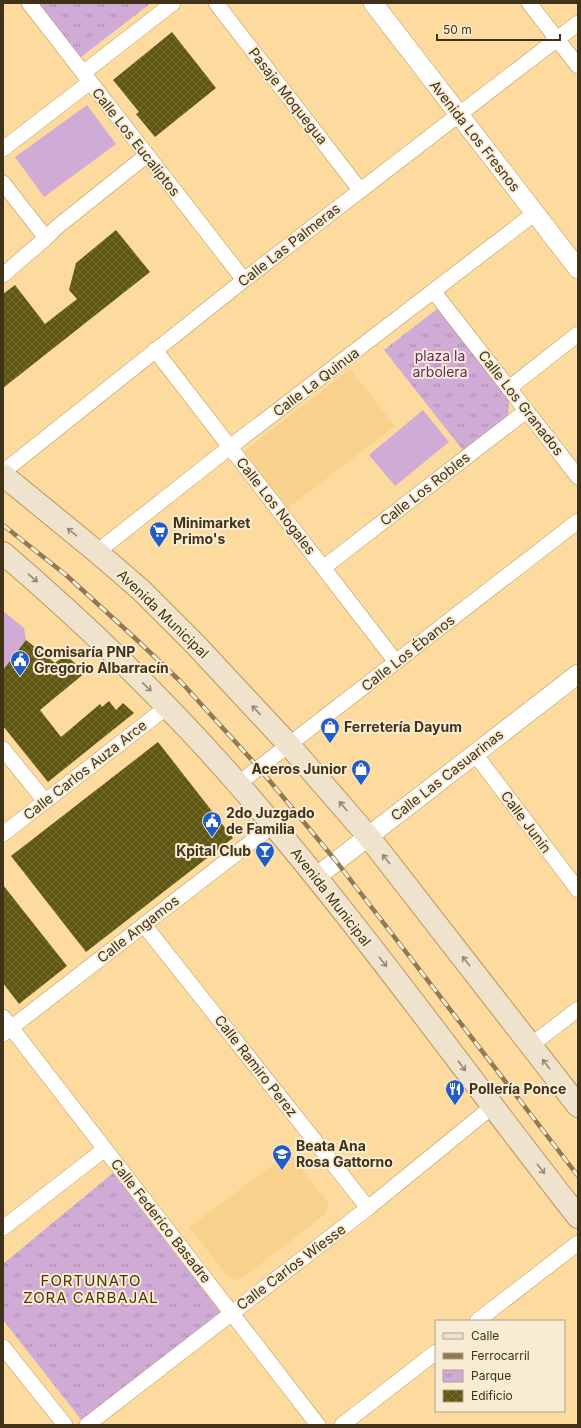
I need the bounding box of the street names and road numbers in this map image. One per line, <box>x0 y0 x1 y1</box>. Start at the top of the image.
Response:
street label: Pasaje Moquegua <box>245 44 332 148</box>
street label: Avenida Los Fresnos <box>427 77 524 195</box>
street label: Calle Los Eucaliptos <box>89 84 184 199</box>
street label: Calle Las Palmeras <box>234 199 343 290</box>
street label: Calle La Quinua <box>269 344 362 420</box>
street label: Calle Los Granados <box>475 347 568 459</box>
street label: Calle Los Robles <box>376 448 473 529</box>
street label: Calle Los Nogales <box>233 454 320 558</box>
street label: Avenida Municipal <box>114 566 213 662</box>
street label: Calle Los Ébanos <box>358 611 458 694</box>
street label: Calle Carlos Auza Arce <box>20 716 150 823</box>
street label: Calle Las Casuarinas <box>387 725 506 824</box>
street label: Calle Junín <box>498 787 555 856</box>
street label: Avenida Municipal <box>288 844 375 949</box>
street label: Calle Angamos <box>93 891 182 966</box>
street label: Calle Ramiro Perez <box>211 1011 301 1120</box>
street label: Calle Federico Basadre <box>108 1155 215 1286</box>
street label: Calle Carlos Wiesse <box>233 1220 349 1313</box>

